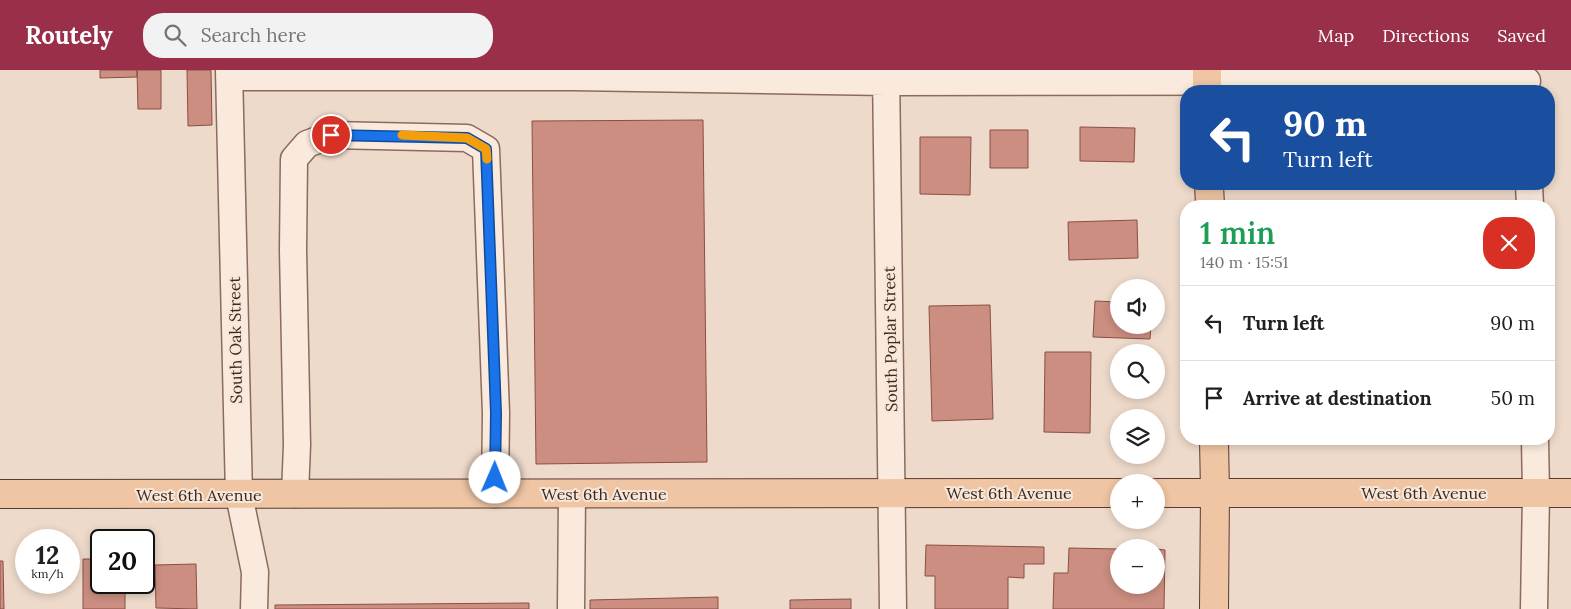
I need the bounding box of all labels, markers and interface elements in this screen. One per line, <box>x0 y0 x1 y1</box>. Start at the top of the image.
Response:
search box <box>143 13 493 58</box>
text: Routely <box>25 20 113 51</box>
icon: search <box>161 21 189 49</box>
text: Search here <box>201 23 306 47</box>
text: Map <box>1318 24 1354 47</box>
text: Directions <box>1382 24 1469 47</box>
text: Saved <box>1497 24 1546 47</box>
text: 90 m <box>1283 101 1367 146</box>
icon: left <box>1200 105 1265 170</box>
pin <box>310 114 352 156</box>
icon: arrive <box>317 121 345 149</box>
text: Turn left <box>1283 145 1373 173</box>
text: 1 min <box>1200 214 1275 252</box>
button: close <box>1483 217 1535 269</box>
text: 140 m · 15:51 <box>1200 252 1288 272</box>
street label: South Poplar Street <box>879 265 901 412</box>
street label: South Oak Street <box>224 275 246 404</box>
map controls <box>1110 279 1165 594</box>
button: sound <box>1110 279 1165 334</box>
icon: left <box>1200 309 1228 337</box>
text: Turn left <box>1243 311 1324 335</box>
text: 90 m <box>1490 311 1535 335</box>
button: search <box>1110 344 1165 399</box>
icon: arrive <box>1200 384 1228 412</box>
text: Arrive at destination <box>1243 386 1432 410</box>
text: 50 m <box>1491 386 1535 410</box>
button: layers <box>1110 409 1165 464</box>
position arrow <box>468 451 520 503</box>
button: + <box>1110 474 1165 529</box>
street label: West 6th Avenue <box>946 483 1072 503</box>
street label: West 6th Avenue <box>1361 483 1487 503</box>
street label: West 6th Avenue <box>541 484 667 504</box>
street label: West 6th Avenue <box>136 485 262 505</box>
speed limit sign: 20 <box>90 529 155 594</box>
text: 12 <box>36 539 59 571</box>
button: − <box>1110 539 1165 594</box>
text: km/h <box>31 566 64 581</box>

